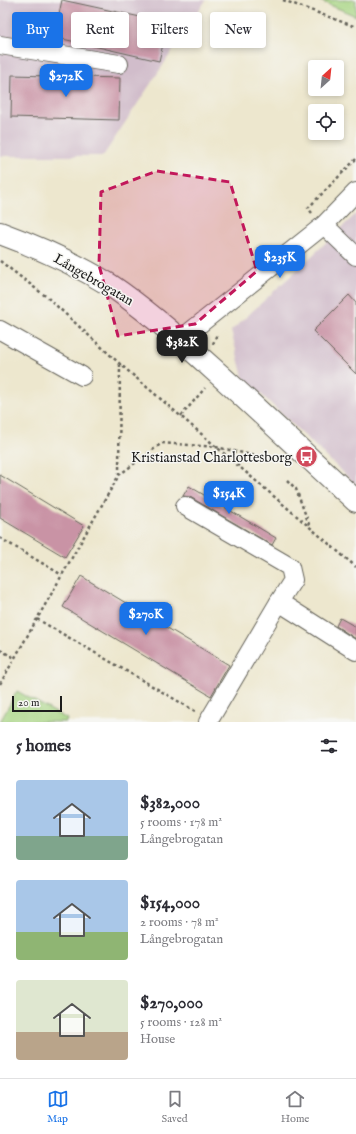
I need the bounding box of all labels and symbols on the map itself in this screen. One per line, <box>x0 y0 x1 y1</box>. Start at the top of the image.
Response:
north arrow <box>308 60 344 96</box>
pin: $272K <box>38 64 94 98</box>
pin: $235K <box>252 245 308 279</box>
street label: Långebrogatan <box>50 250 137 310</box>
pin: $382K <box>154 330 210 364</box>
bus stop icon: Kristianstad Charlottesborg <box>294 444 320 470</box>
place label: Kristianstad Charlottesborg <box>131 449 292 467</box>
pin: $154K <box>201 481 257 515</box>
pin: $270K <box>118 602 174 636</box>
scale bar <box>12 694 62 713</box>

